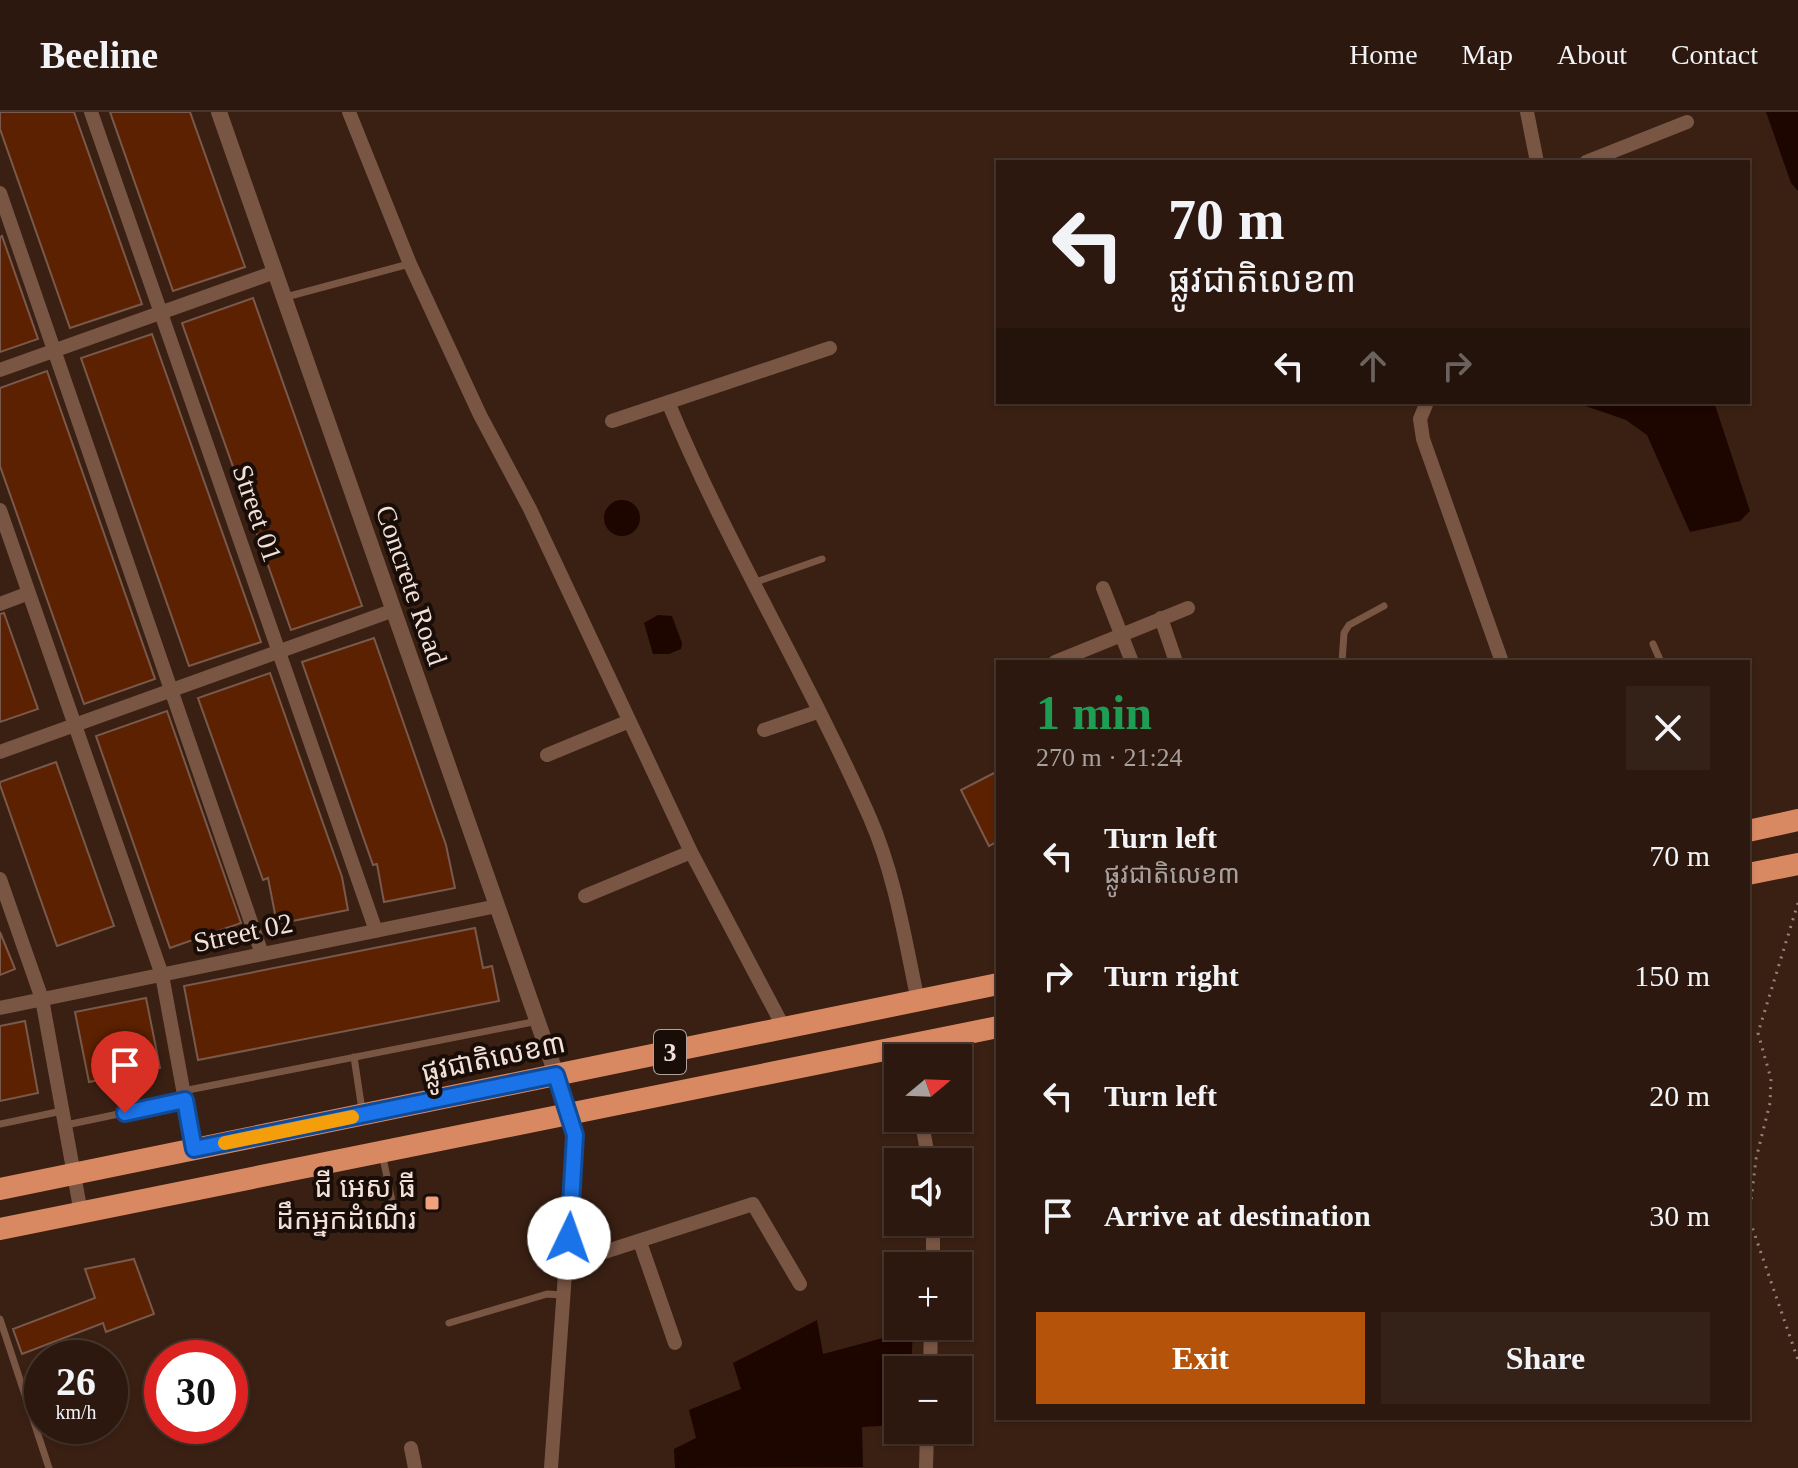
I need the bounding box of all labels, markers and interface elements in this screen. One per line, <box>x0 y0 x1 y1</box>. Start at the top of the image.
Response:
text: Beeline <box>40 34 158 76</box>
text: Home <box>1349 39 1418 70</box>
text: Map <box>1462 39 1513 70</box>
text: About <box>1557 39 1627 70</box>
text: Contact <box>1671 39 1758 70</box>
text: 70 m <box>1168 189 1285 251</box>
icon: left <box>1036 192 1140 296</box>
text: ផ្លូវជាតិលេខ៣ <box>1168 260 1356 300</box>
icon: left <box>1267 344 1311 388</box>
icon: ahead <box>1351 344 1395 388</box>
icon: right <box>1435 344 1479 388</box>
street label: Street 01 <box>227 461 289 566</box>
street label: Concrete Road <box>370 501 453 669</box>
text: 1 min <box>1036 686 1152 739</box>
button: close <box>1626 686 1710 770</box>
text: 270 m · 21:24 <box>1036 743 1183 772</box>
text: Turn left <box>1104 821 1217 854</box>
icon: left <box>1036 834 1080 878</box>
text: 70 m <box>1649 839 1710 872</box>
text: ផ្លូវជាតិលេខ៣ <box>1104 860 1240 889</box>
street label: Street 02 <box>191 907 295 958</box>
icon: right <box>1036 954 1080 998</box>
text: Turn right <box>1104 959 1239 992</box>
text: 150 m <box>1634 959 1710 992</box>
street label: ផ្លូវជាតិលេខ៣ <box>418 1027 570 1097</box>
road number: 3 <box>654 1030 686 1074</box>
pin <box>91 1031 159 1113</box>
icon: arrive <box>103 1043 147 1087</box>
north arrow <box>884 1044 972 1132</box>
map controls <box>884 1044 972 1444</box>
icon: left <box>1036 1074 1080 1118</box>
text: Turn left <box>1104 1079 1217 1112</box>
text: 20 m <box>1649 1079 1710 1112</box>
button: sound <box>884 1148 972 1236</box>
place label: ជី អេស ធី ដឹកអ្នកដំណើរ <box>276 1169 416 1237</box>
marker: ជី អេស ធី ដឹកអ្នកដំណើរ <box>423 1194 441 1212</box>
icon: arrive <box>1036 1194 1080 1238</box>
position arrow <box>527 1196 611 1280</box>
text: Arrive at destination <box>1104 1199 1371 1232</box>
text: 30 m <box>1649 1199 1710 1232</box>
button: + <box>884 1252 972 1340</box>
button: Exit <box>1036 1312 1365 1404</box>
button: Share <box>1381 1312 1710 1404</box>
speed limit sign: 30 <box>144 1340 248 1444</box>
button: − <box>884 1356 972 1444</box>
text: 26 <box>56 1359 96 1404</box>
text: km/h <box>55 1401 97 1423</box>

